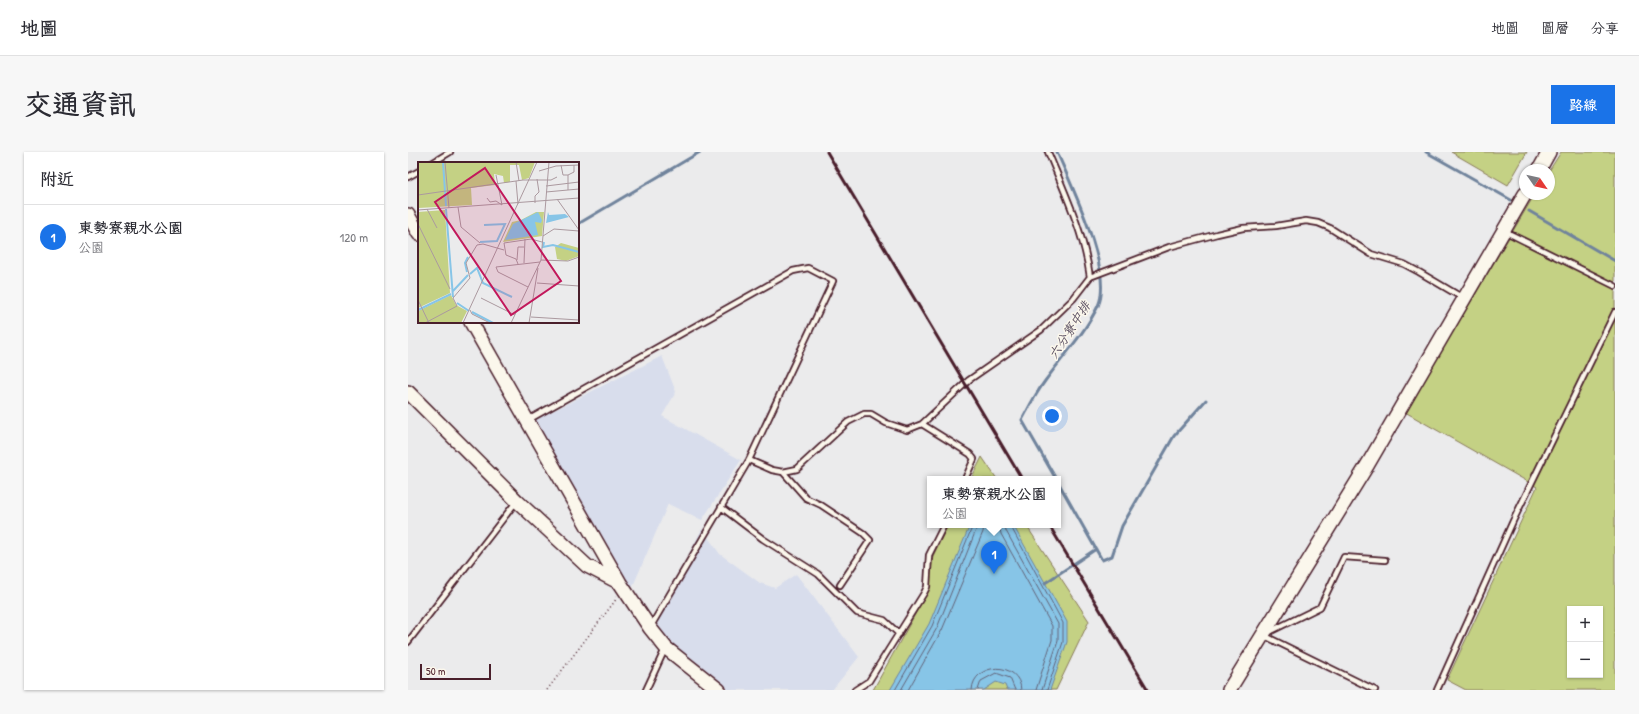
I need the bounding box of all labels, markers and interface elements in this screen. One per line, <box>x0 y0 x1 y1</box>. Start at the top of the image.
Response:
text: 地圖 <box>20 15 58 41</box>
text: 地圖 <box>1491 18 1519 37</box>
text: 圖層 <box>1541 18 1569 37</box>
text: 分享 <box>1591 18 1619 37</box>
text: 交通資訊 <box>24 85 136 123</box>
button: 路線 <box>1551 85 1615 124</box>
inset map <box>418 162 579 323</box>
north arrow <box>1519 164 1555 200</box>
text: 附近 <box>40 167 74 190</box>
text: 東勢寮親水公園 <box>78 217 183 238</box>
text: 1 <box>51 228 55 246</box>
text: 120 m <box>340 228 368 246</box>
text: 公園 <box>78 238 104 256</box>
water label: 六分寮中排 <box>1044 297 1095 362</box>
your location <box>1042 406 1062 426</box>
popup <box>927 476 1061 528</box>
text: 東勢寮親水公園 <box>941 483 1047 504</box>
text: 公園 <box>941 504 968 522</box>
pin: 1 <box>981 541 1007 574</box>
map controls <box>1567 606 1603 678</box>
button: + <box>1567 606 1603 642</box>
button: − <box>1567 642 1603 678</box>
scale bar <box>420 662 491 681</box>
text: 50 m <box>426 664 446 678</box>

